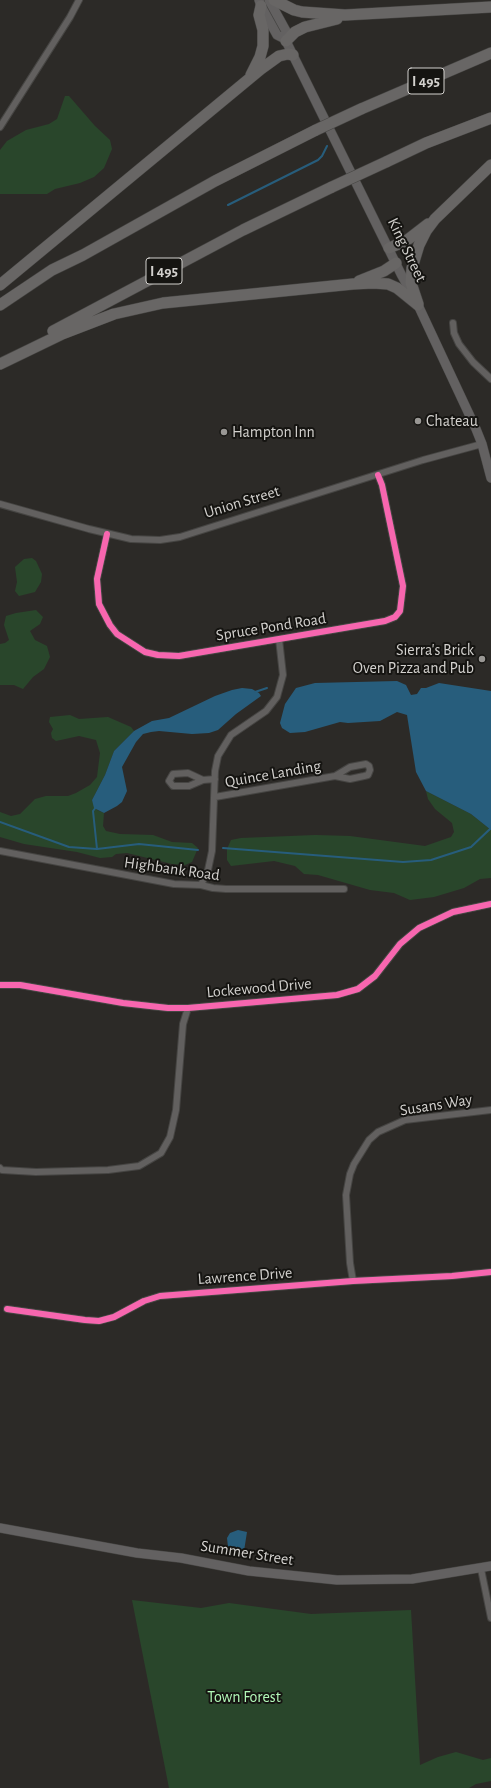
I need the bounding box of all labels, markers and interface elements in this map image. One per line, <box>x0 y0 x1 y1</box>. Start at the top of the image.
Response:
road number: I 495 <box>408 68 444 94</box>
street label: King Street <box>383 215 431 285</box>
road number: I 495 <box>146 258 182 284</box>
place label: Chateau <box>426 411 478 431</box>
marker: Chateau <box>413 416 423 426</box>
place label: Hampton Inn <box>232 422 315 442</box>
marker: Hampton Inn <box>219 427 229 437</box>
street label: Union Street <box>202 481 282 523</box>
street label: Spruce Pond Road <box>214 609 328 645</box>
place label: Sierra's Brick Oven Pizza and Pub <box>353 640 474 678</box>
marker: Sierra's Brick Oven Pizza and Pub <box>477 654 487 664</box>
street label: Quince Landing <box>224 756 322 792</box>
street label: Highbank Road <box>123 853 221 885</box>
street label: Lockewood Drive <box>206 974 312 1002</box>
street label: Susans Way <box>398 1090 474 1120</box>
street label: Lawrence Drive <box>197 1263 293 1289</box>
street label: Summer Street <box>199 1536 295 1570</box>
park label: Town Forest <box>207 1687 281 1707</box>

